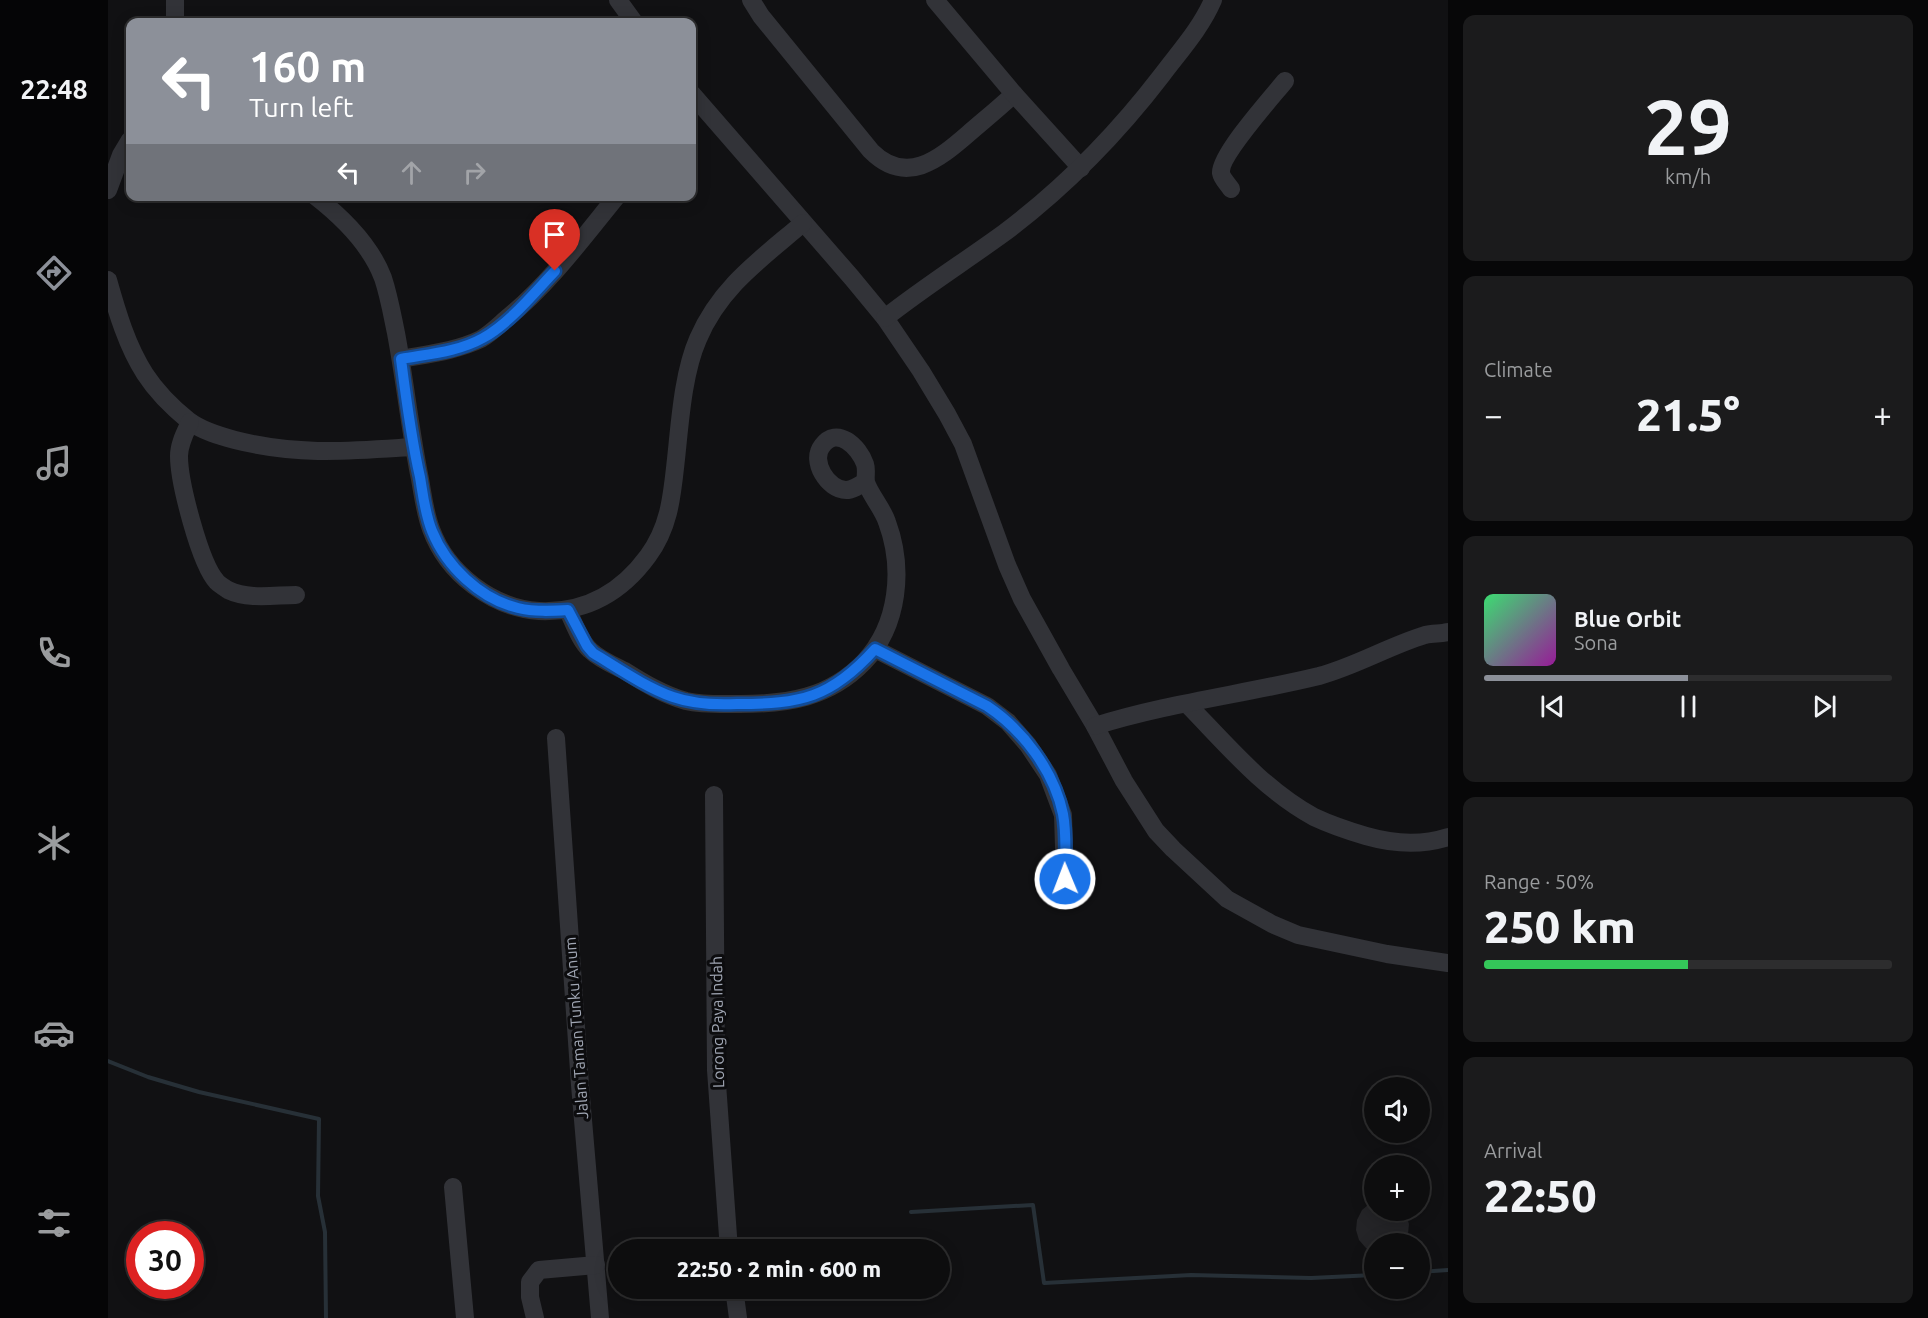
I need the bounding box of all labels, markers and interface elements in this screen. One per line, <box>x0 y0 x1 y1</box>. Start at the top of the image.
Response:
icon: left <box>150 42 228 120</box>
text: 160 m <box>249 43 366 90</box>
text: 22:48 <box>20 74 88 104</box>
text: 29 <box>1644 82 1732 170</box>
text: Turn left <box>249 92 353 122</box>
icon: left <box>332 156 365 189</box>
icon: ahead <box>395 156 428 189</box>
icon: right <box>458 156 491 189</box>
text: km/h <box>1665 165 1711 188</box>
pin <box>529 209 580 271</box>
icon: arrive <box>538 218 571 251</box>
icon: directions <box>33 252 75 294</box>
text: Climate <box>1484 358 1553 381</box>
text: 21.5° <box>1636 389 1740 440</box>
text: − <box>1484 396 1503 433</box>
text: + <box>1873 396 1892 433</box>
icon: music <box>33 442 75 484</box>
text: Blue Orbit <box>1574 606 1681 631</box>
text: Sona <box>1574 631 1618 654</box>
icon: phone <box>33 632 75 674</box>
icon: previous <box>1536 690 1569 723</box>
icon: pause <box>1672 690 1705 723</box>
icon: next <box>1808 690 1841 723</box>
icon: climate <box>33 822 75 864</box>
position arrow <box>1033 847 1097 911</box>
text: Range · 50% <box>1484 870 1594 893</box>
text: 250 km <box>1484 901 1636 952</box>
street label: Jalan Taman Tunku Anum <box>561 936 591 1120</box>
street label: Lorong Paya Indah <box>707 956 727 1088</box>
icon: car <box>33 1012 75 1054</box>
map controls <box>1364 1077 1430 1299</box>
button: sound <box>1364 1077 1430 1143</box>
text: Arrival <box>1484 1139 1542 1162</box>
button: + <box>1364 1155 1430 1221</box>
text: 22:50 <box>1484 1170 1597 1221</box>
icon: filters <box>33 1202 75 1244</box>
speed limit sign: 30 <box>126 1221 204 1299</box>
button: − <box>1364 1233 1430 1299</box>
text: 22:50 · 2 min · 600 m <box>677 1256 881 1281</box>

